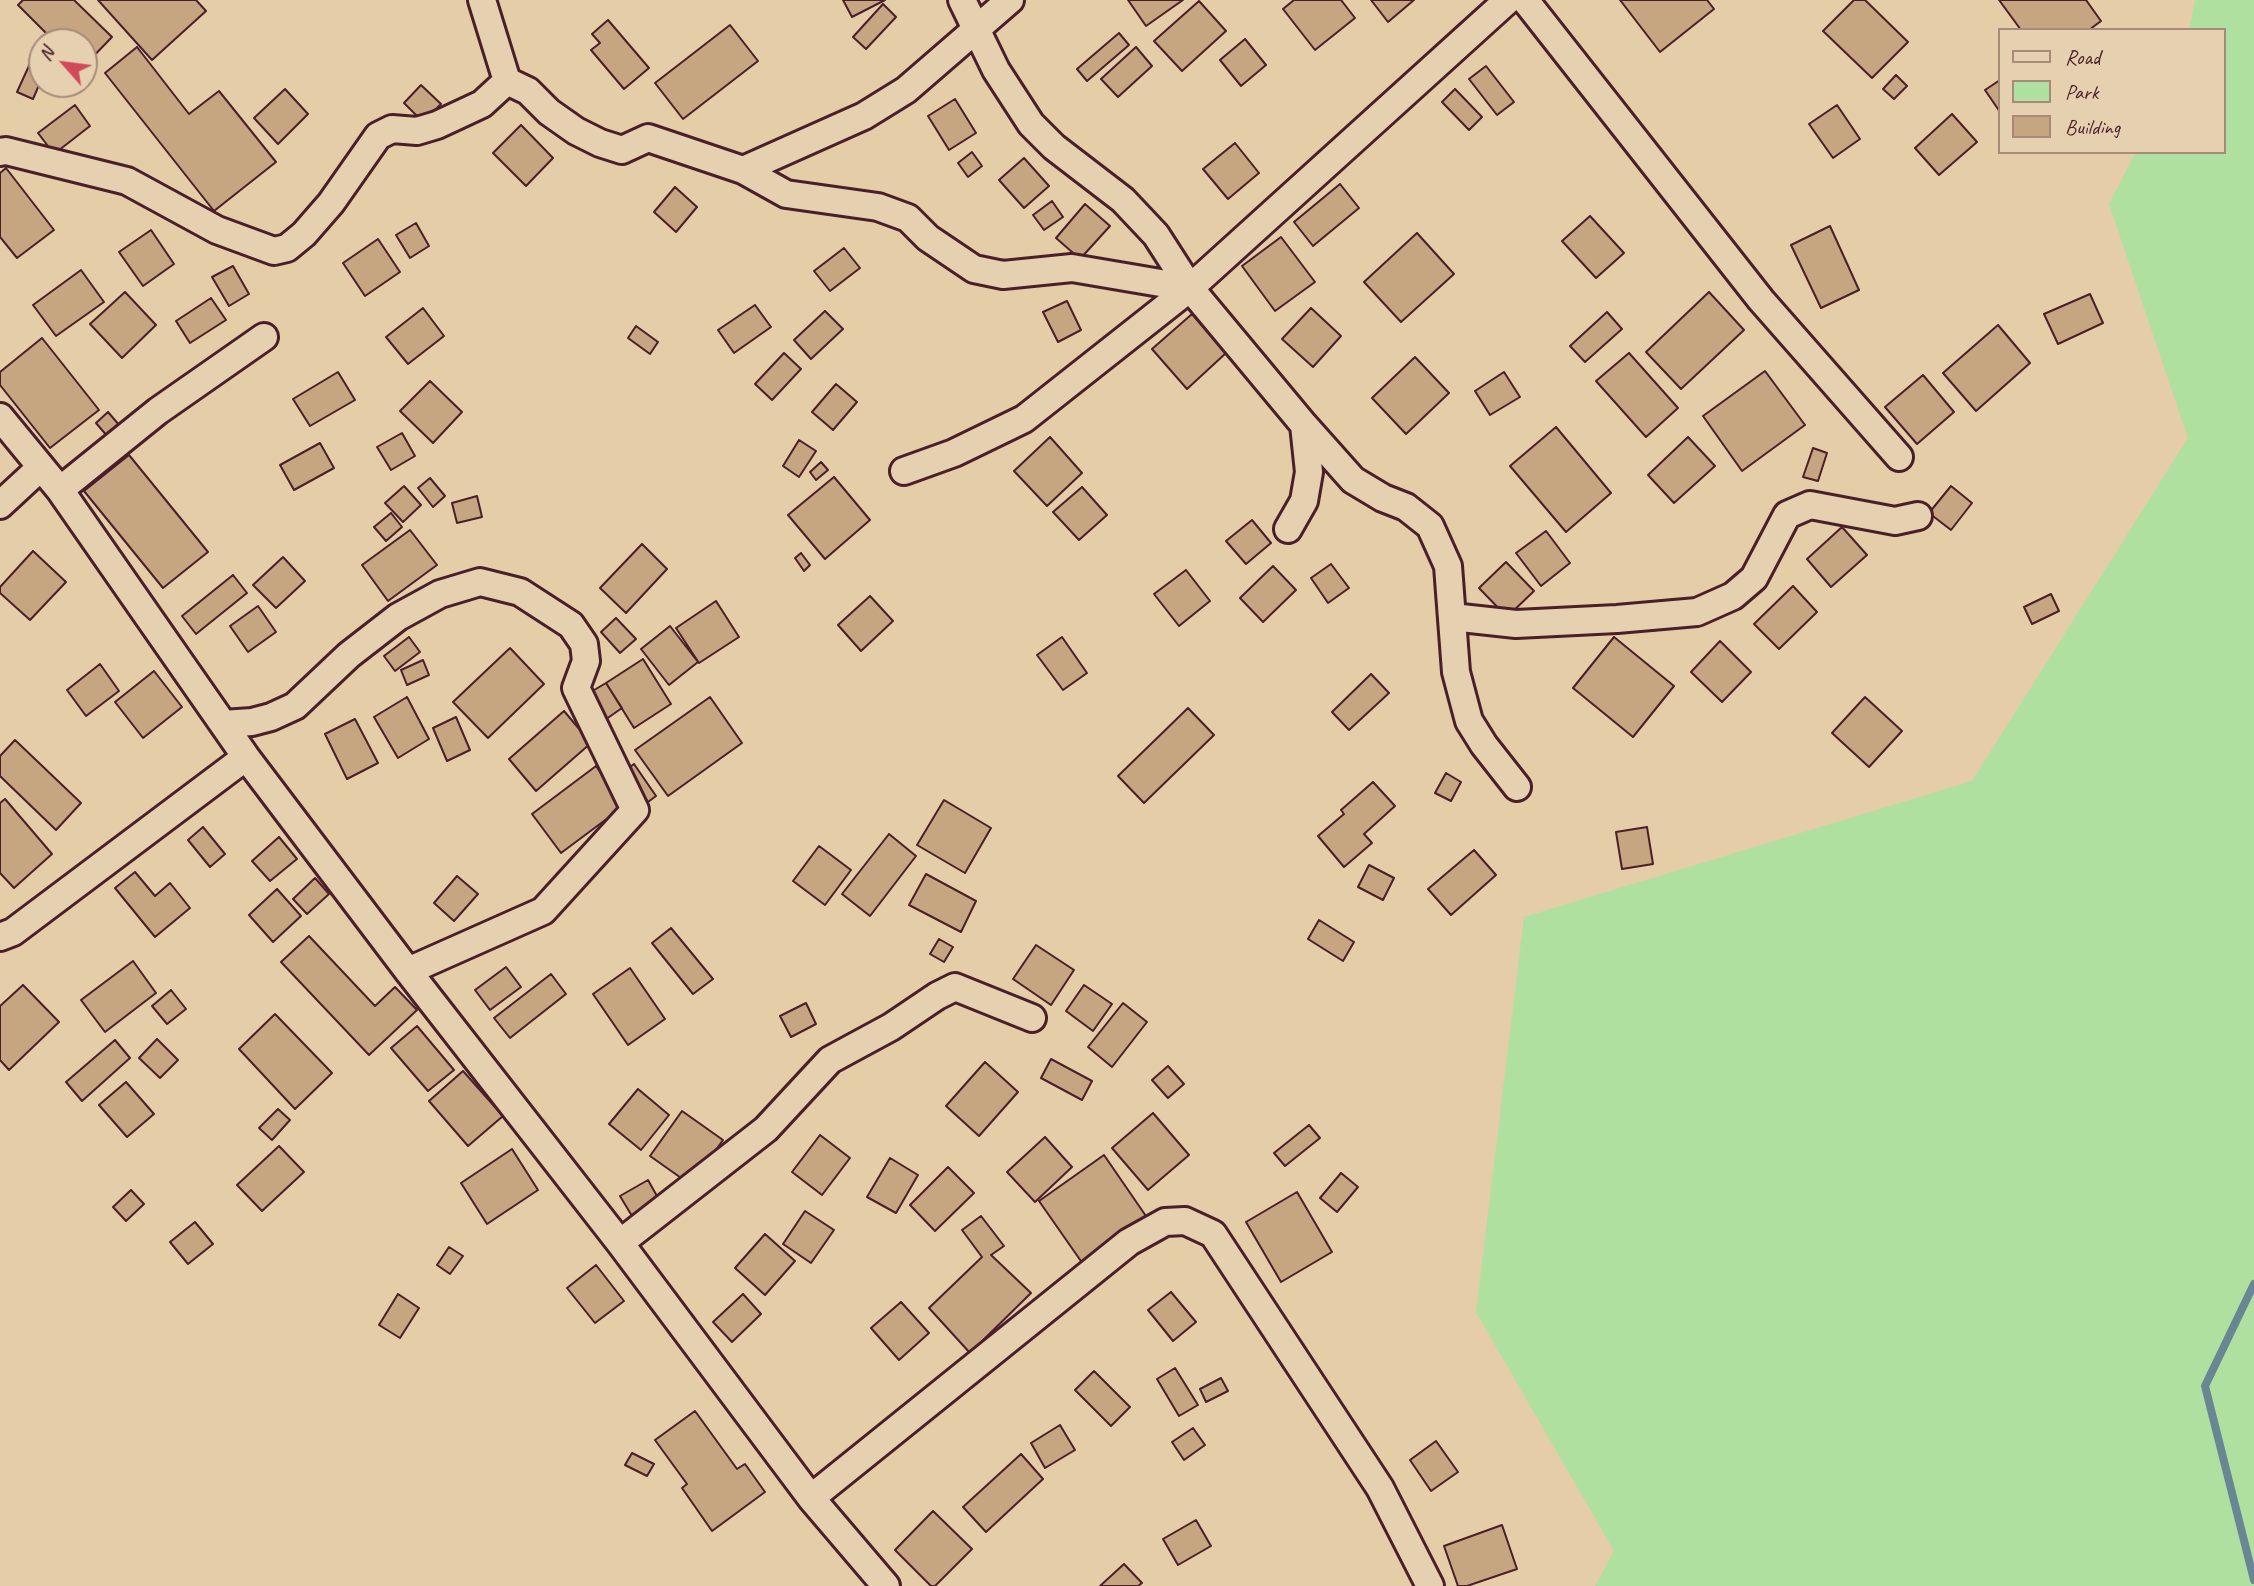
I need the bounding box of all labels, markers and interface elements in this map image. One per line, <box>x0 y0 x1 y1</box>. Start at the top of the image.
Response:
north arrow <box>28 28 98 98</box>
legend <box>1998 28 2226 154</box>
text: N <box>33 43 60 65</box>
text: Road <box>2065 44 2100 70</box>
text: Park <box>2065 79 2098 105</box>
text: Building <box>2065 114 2120 140</box>

